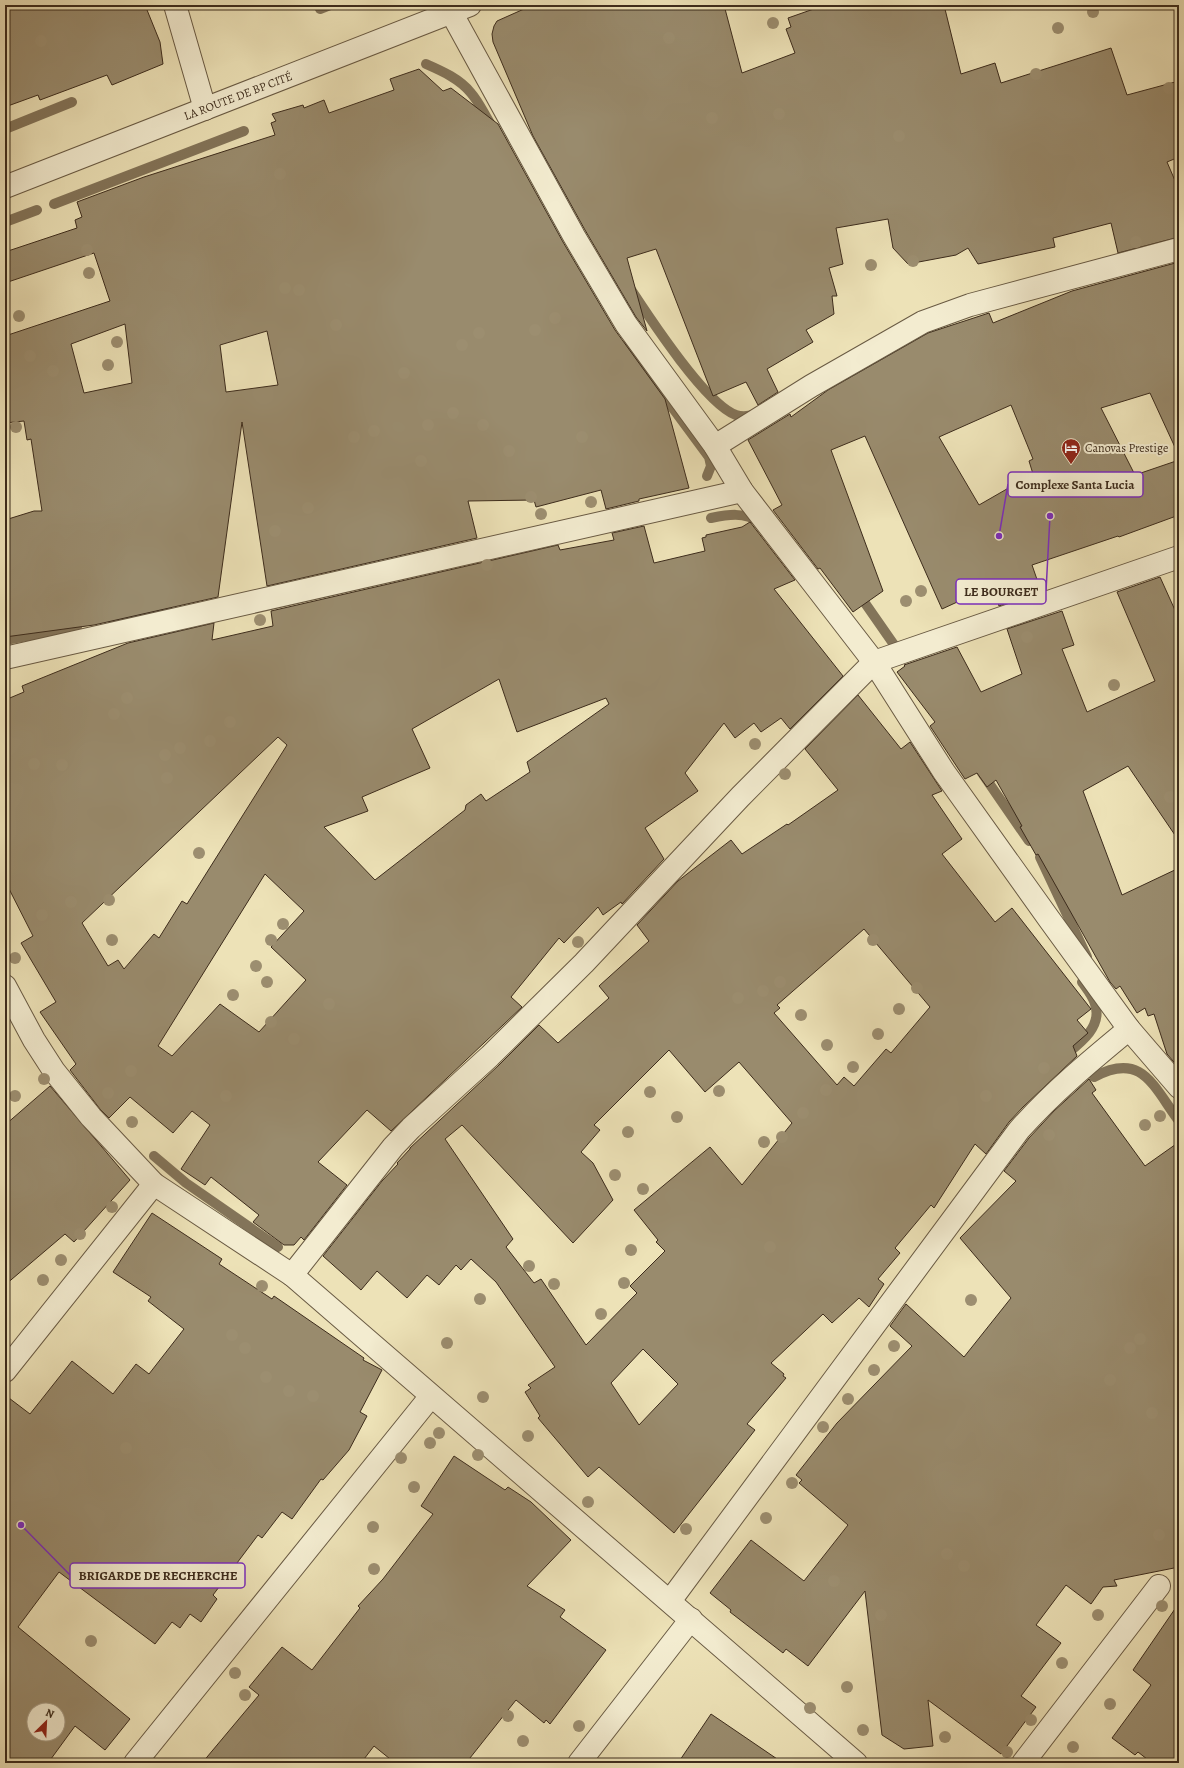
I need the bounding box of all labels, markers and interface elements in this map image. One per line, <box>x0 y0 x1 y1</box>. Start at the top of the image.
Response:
street label: LA ROUTE DE BP CITÉ <box>182 68 294 124</box>
hotel icon: Canovas Prestige <box>1060 437 1082 465</box>
place label: Canovas Prestige <box>1085 440 1168 456</box>
callout: Complexe Santa Lucia <box>1008 472 1143 497</box>
text: Complexe Santa Lucia <box>1015 476 1135 493</box>
callout: LE BOURGET <box>956 579 1046 604</box>
text: LE BOURGET <box>964 583 1039 600</box>
callout: BRIGARDE DE RECHERCHE <box>70 1563 245 1588</box>
text: BRIGARDE DE RECHERCHE <box>78 1567 238 1584</box>
north arrow <box>26 1702 66 1742</box>
text: N <box>43 1705 57 1722</box>

